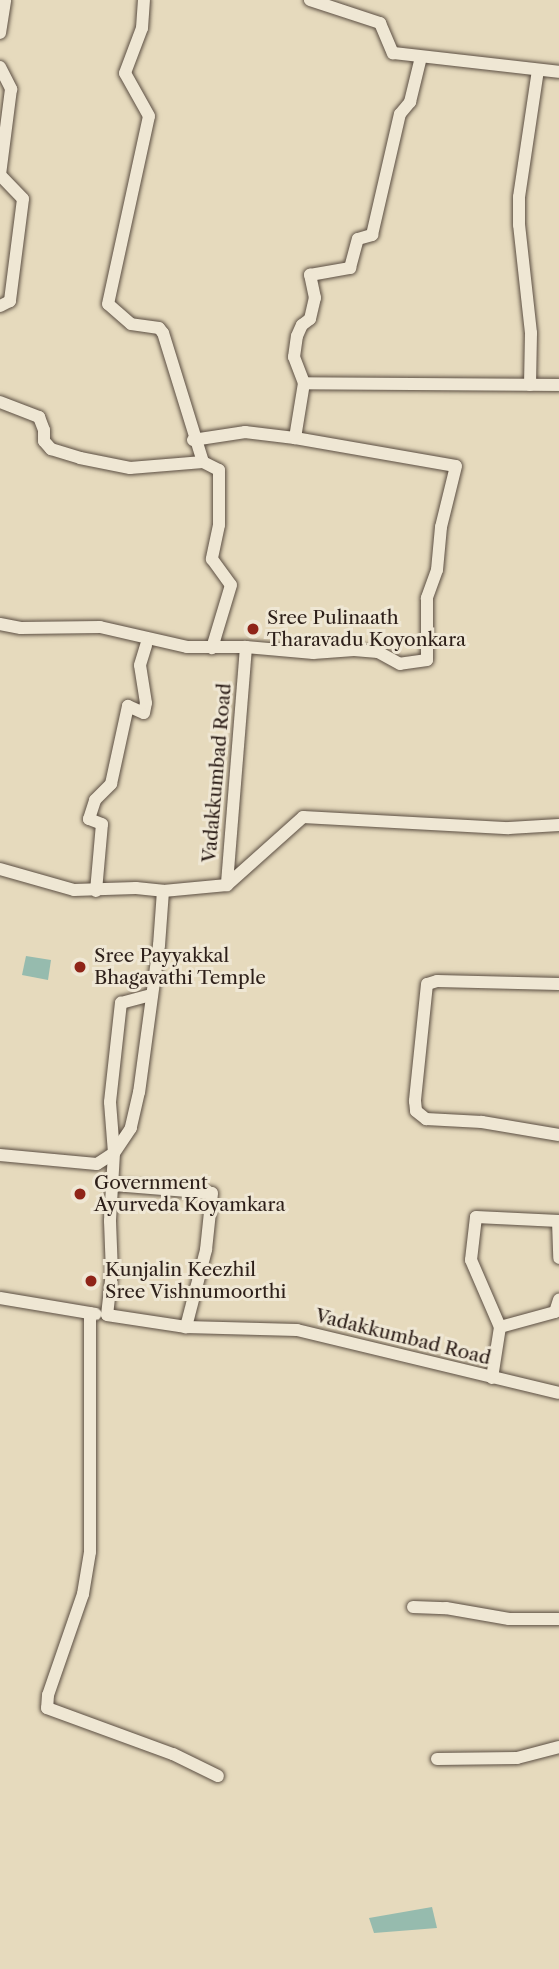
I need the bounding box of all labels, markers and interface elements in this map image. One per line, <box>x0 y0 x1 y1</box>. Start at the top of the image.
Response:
place label: Sree Pulinaath Tharavadu Koyonkara <box>267 607 466 651</box>
marker: Sree Pulinaath Tharavadu Koyonkara <box>245 621 261 637</box>
street label: Vadakkumbad Road <box>198 682 236 864</box>
place label: Sree Payyakkal Bhagavathi Temple <box>94 945 267 989</box>
marker: Sree Payyakkal Bhagavathi Temple <box>72 959 88 975</box>
place label: Government Ayurveda Koyamkara <box>94 1172 286 1216</box>
marker: Government Ayurveda Koyamkara <box>72 1186 88 1202</box>
place label: Kunjalin Keezhil Sree Vishnumoorthi <box>105 1259 287 1303</box>
marker: Kunjalin Keezhil Sree Vishnumoorthi <box>83 1273 99 1289</box>
street label: Vadakkumbad Road <box>313 1304 493 1370</box>

